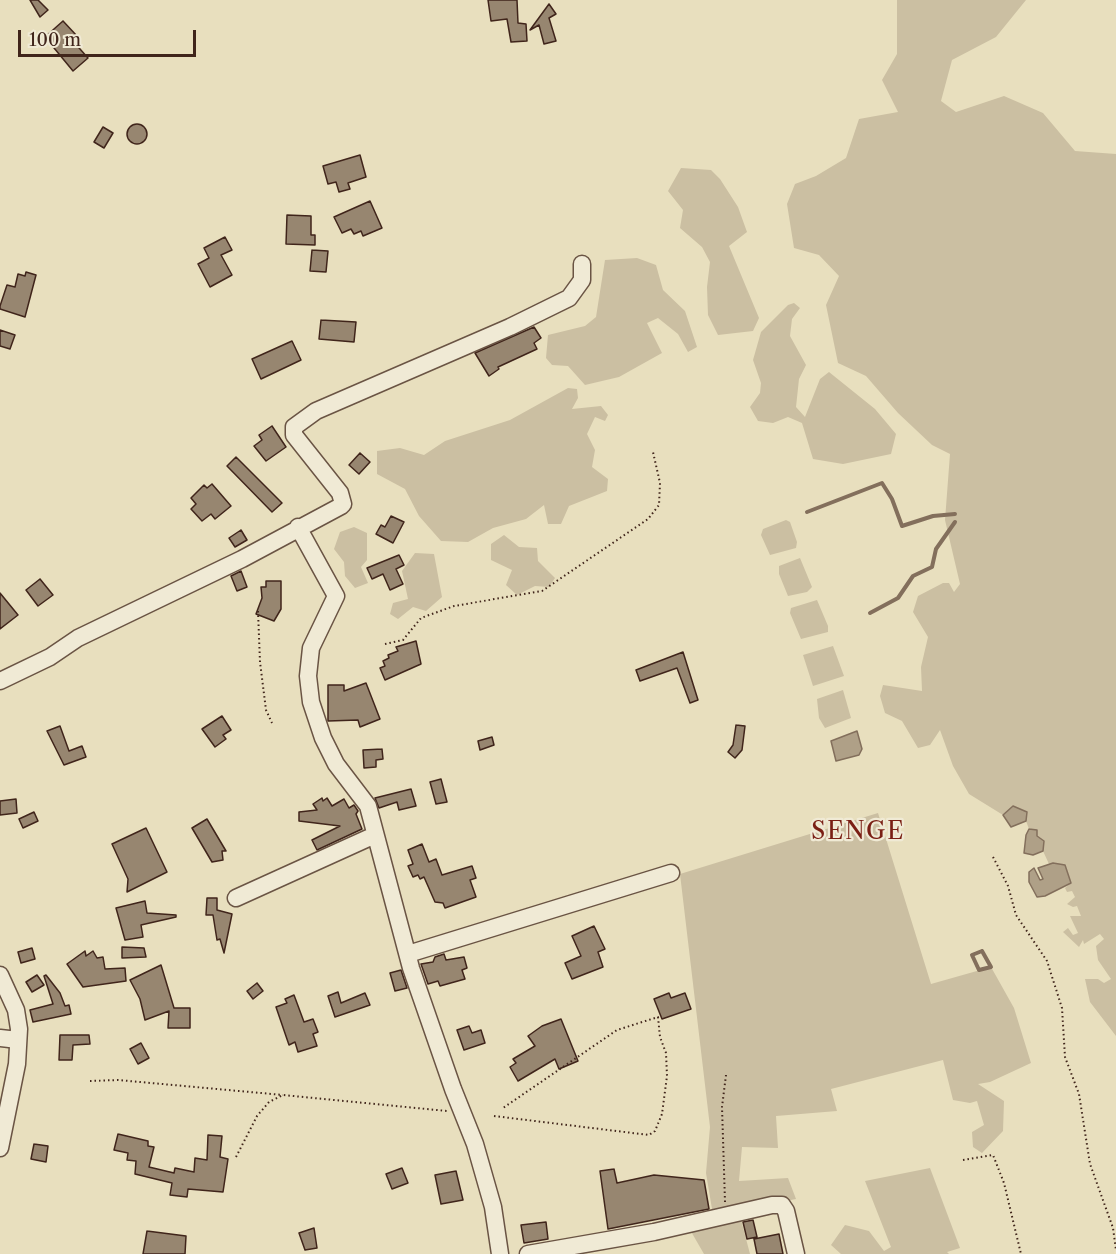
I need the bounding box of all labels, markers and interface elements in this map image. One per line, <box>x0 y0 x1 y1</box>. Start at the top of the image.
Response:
scale bar <box>21 18 200 56</box>
text: 100 m <box>29 29 81 51</box>
district label: SENGE <box>811 818 905 846</box>

